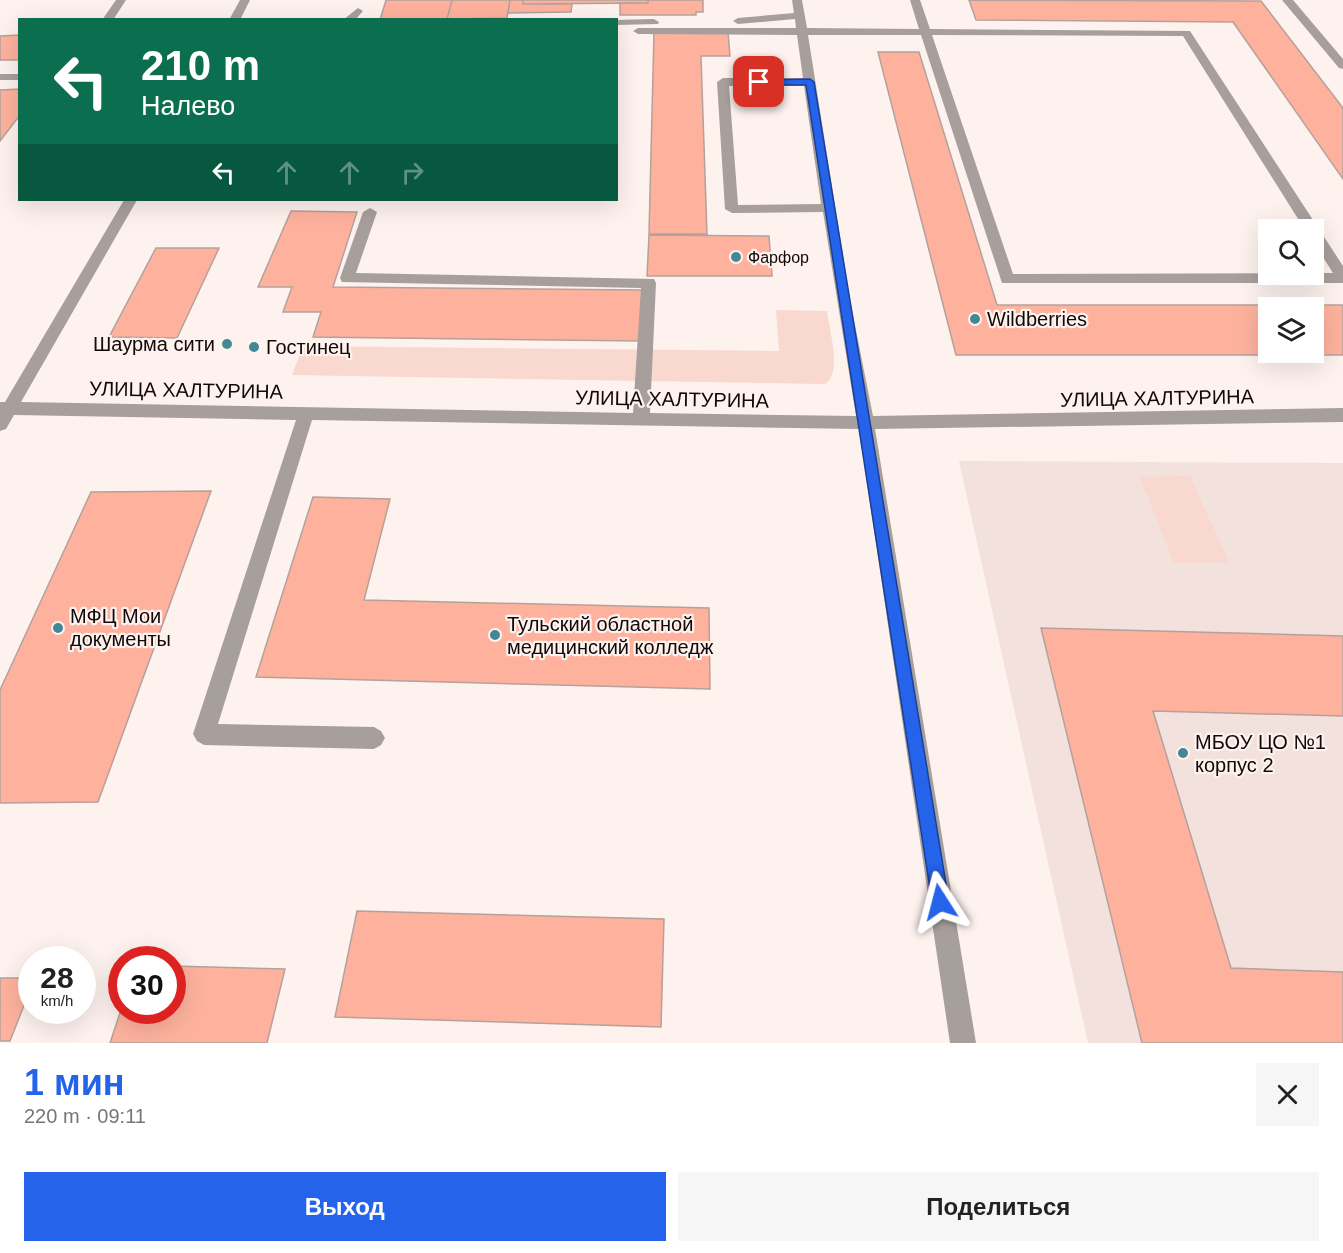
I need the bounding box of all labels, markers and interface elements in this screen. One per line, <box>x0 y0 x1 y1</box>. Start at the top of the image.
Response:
icon: left <box>42 42 120 120</box>
text: 210 m <box>141 42 260 89</box>
pin <box>733 56 784 107</box>
icon: arrive <box>742 65 775 98</box>
text: Налево <box>141 91 235 121</box>
icon: left <box>207 156 240 189</box>
icon: ahead <box>270 156 303 189</box>
icon: ahead <box>333 156 366 189</box>
icon: right <box>396 156 429 189</box>
map controls <box>1258 219 1324 363</box>
button: search <box>1258 219 1324 285</box>
place label: Фарфор <box>748 249 809 266</box>
marker: Фарфор <box>729 250 743 264</box>
button: layers <box>1258 297 1324 363</box>
place label: Wildberries <box>987 308 1087 330</box>
marker: Wildberries <box>968 312 982 326</box>
place label: Шаурма сити <box>93 333 215 355</box>
place label: Гостинец <box>266 336 351 358</box>
marker: Шаурма сити <box>220 337 234 351</box>
marker: Гостинец <box>247 340 261 354</box>
street label: УЛИЦА ХАЛТУРИНА <box>89 377 284 403</box>
street label: УЛИЦА ХАЛТУРИНА <box>1060 385 1255 411</box>
street label: УЛИЦА ХАЛТУРИНА <box>575 386 770 412</box>
place label: МФЦ Мои документы <box>70 605 171 650</box>
place label: Тульский областной медицинский колледж <box>507 613 714 658</box>
marker: МФЦ Мои документы <box>51 621 65 635</box>
marker: Тульский областной медицинский колледж <box>488 628 502 642</box>
place label: МБОУ ЦО №1 корпус 2 <box>1195 731 1326 776</box>
marker: МБОУ ЦО №1 корпус 2 <box>1176 746 1190 760</box>
position arrow <box>908 870 972 934</box>
speed limit sign: 30 <box>108 946 186 1024</box>
text: 28 <box>40 961 74 994</box>
text: km/h <box>41 992 73 1009</box>
text: 1 мин <box>24 1062 125 1103</box>
button: close <box>1256 1063 1319 1126</box>
text: 220 m · 09:11 <box>24 1105 146 1127</box>
button: Выход <box>24 1172 666 1241</box>
button: Поделиться <box>678 1172 1319 1241</box>

